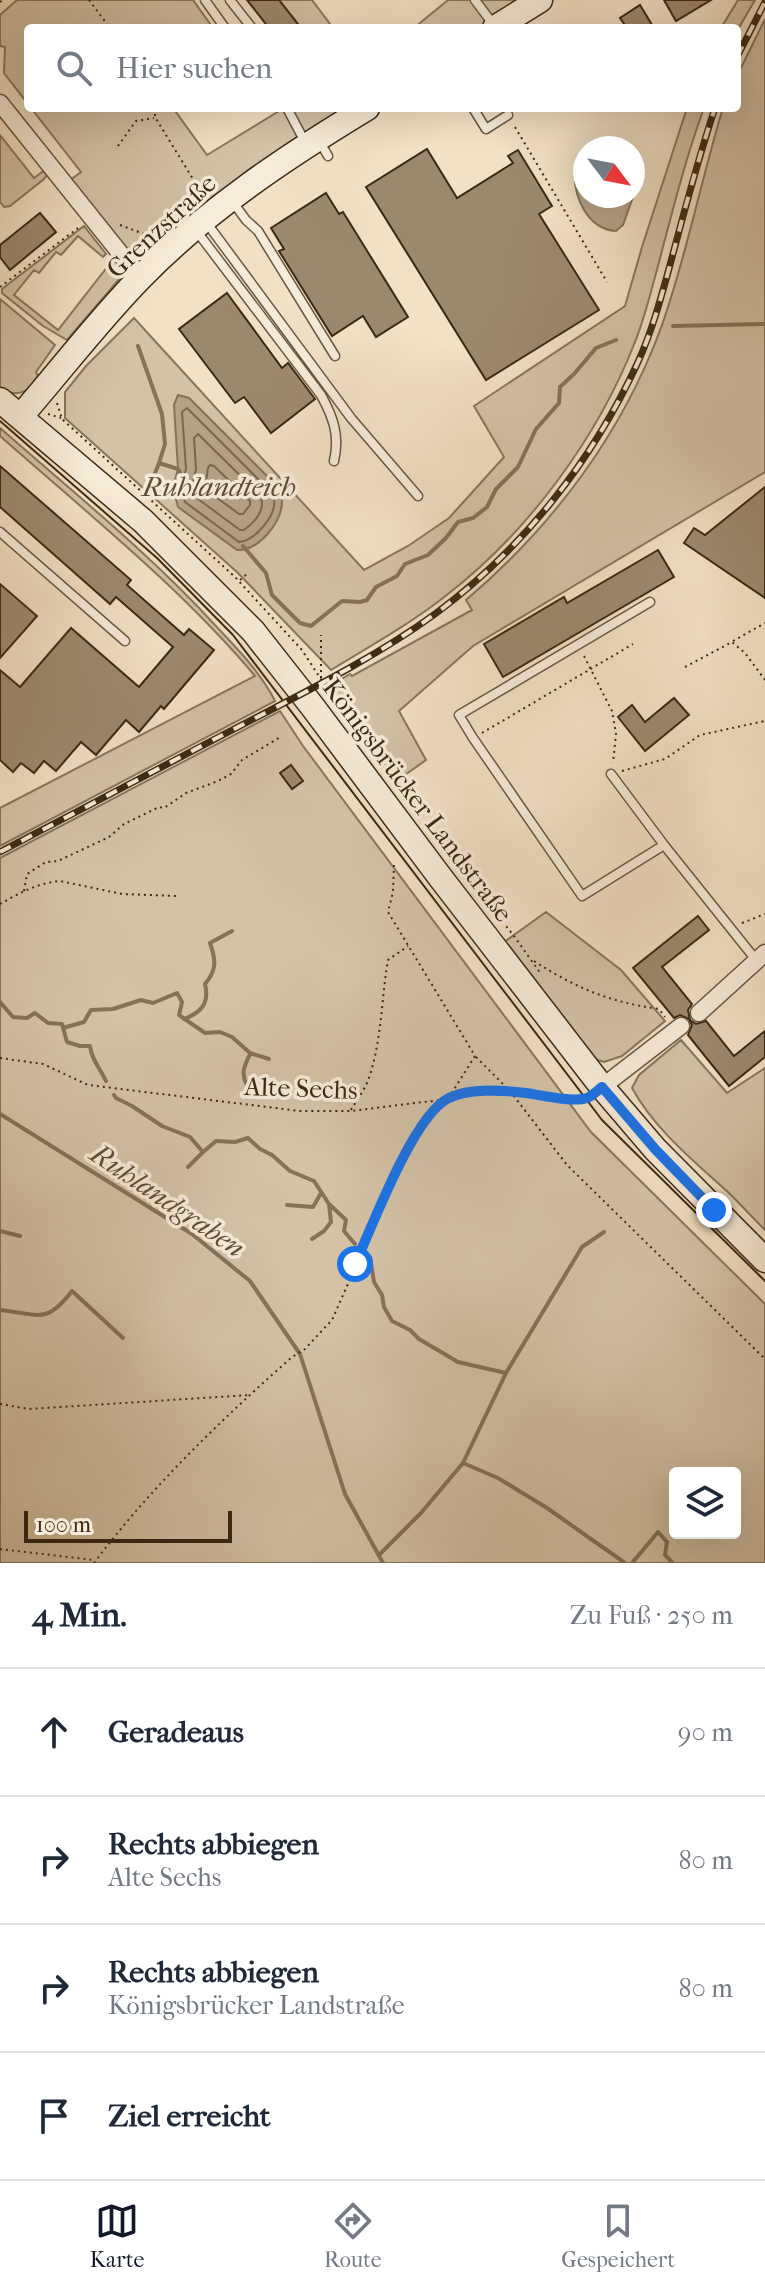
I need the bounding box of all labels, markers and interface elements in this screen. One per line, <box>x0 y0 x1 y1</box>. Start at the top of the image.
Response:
search box <box>24 24 741 112</box>
icon: search <box>52 46 96 90</box>
text: Hier suchen <box>116 51 272 86</box>
north arrow <box>573 136 645 208</box>
street label: Grenzstraße <box>100 168 222 285</box>
water label: Ruhlandteich <box>140 470 296 503</box>
street label: Königsbrücker Landstraße <box>316 672 519 928</box>
street label: Alte Sechs <box>243 1071 358 1106</box>
water label: Ruhlandgraben <box>83 1136 251 1264</box>
route end <box>696 1192 732 1228</box>
route start <box>337 1246 373 1282</box>
map controls <box>669 1467 741 1539</box>
button: layers <box>669 1467 741 1539</box>
scale bar <box>24 1507 232 1543</box>
text: 100 m <box>36 1512 91 1538</box>
text: 4 Min. <box>32 1595 127 1635</box>
text: Zu Fuß · 250 m <box>570 1600 733 1631</box>
icon: ahead <box>32 1710 76 1754</box>
text: Geradeaus <box>108 1715 244 1750</box>
text: 90 m <box>678 1717 733 1748</box>
text: Rechts abbiegen <box>108 1827 319 1862</box>
icon: right <box>32 1838 76 1882</box>
text: 80 m <box>678 1845 733 1876</box>
text: Alte Sechs <box>108 1862 221 1893</box>
text: Rechts abbiegen <box>108 1955 319 1990</box>
icon: right <box>32 1966 76 2010</box>
text: 80 m <box>678 1973 733 2004</box>
text: Königsbrücker Landstraße <box>108 1990 405 2021</box>
icon: arrive <box>32 2094 76 2138</box>
text: Ziel erreicht <box>108 2099 270 2134</box>
tab: Karte <box>90 2199 144 2273</box>
tab: Route <box>324 2199 382 2273</box>
tab: Gespeichert <box>561 2199 675 2273</box>

